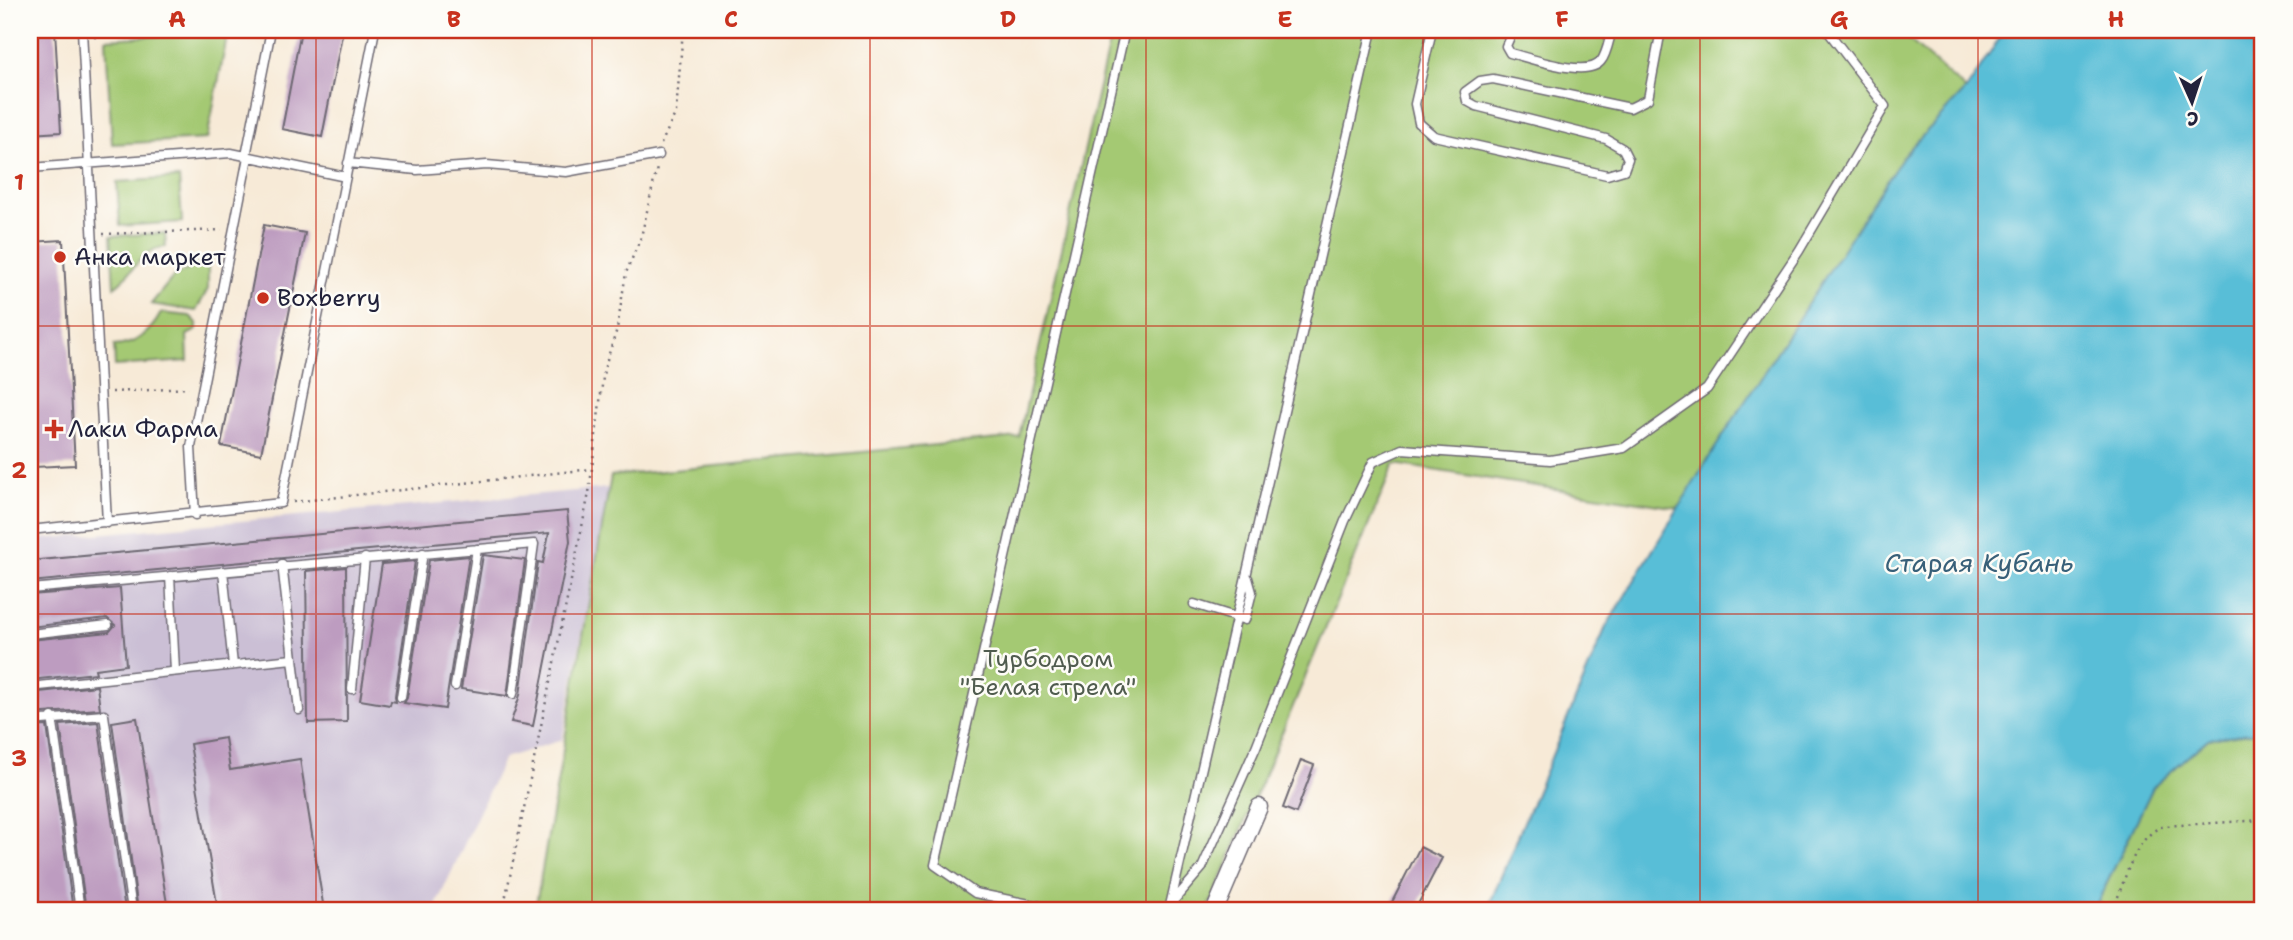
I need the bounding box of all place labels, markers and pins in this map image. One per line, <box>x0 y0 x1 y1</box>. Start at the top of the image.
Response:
place label: Анка маркет <box>74 241 226 273</box>
marker: Анка маркет <box>52 249 68 265</box>
place label: Boxberry <box>277 282 381 314</box>
marker: Boxberry <box>255 290 271 306</box>
place label: Лаки Фарма <box>68 413 218 445</box>
marker: Лаки Фарма <box>46 421 62 437</box>

